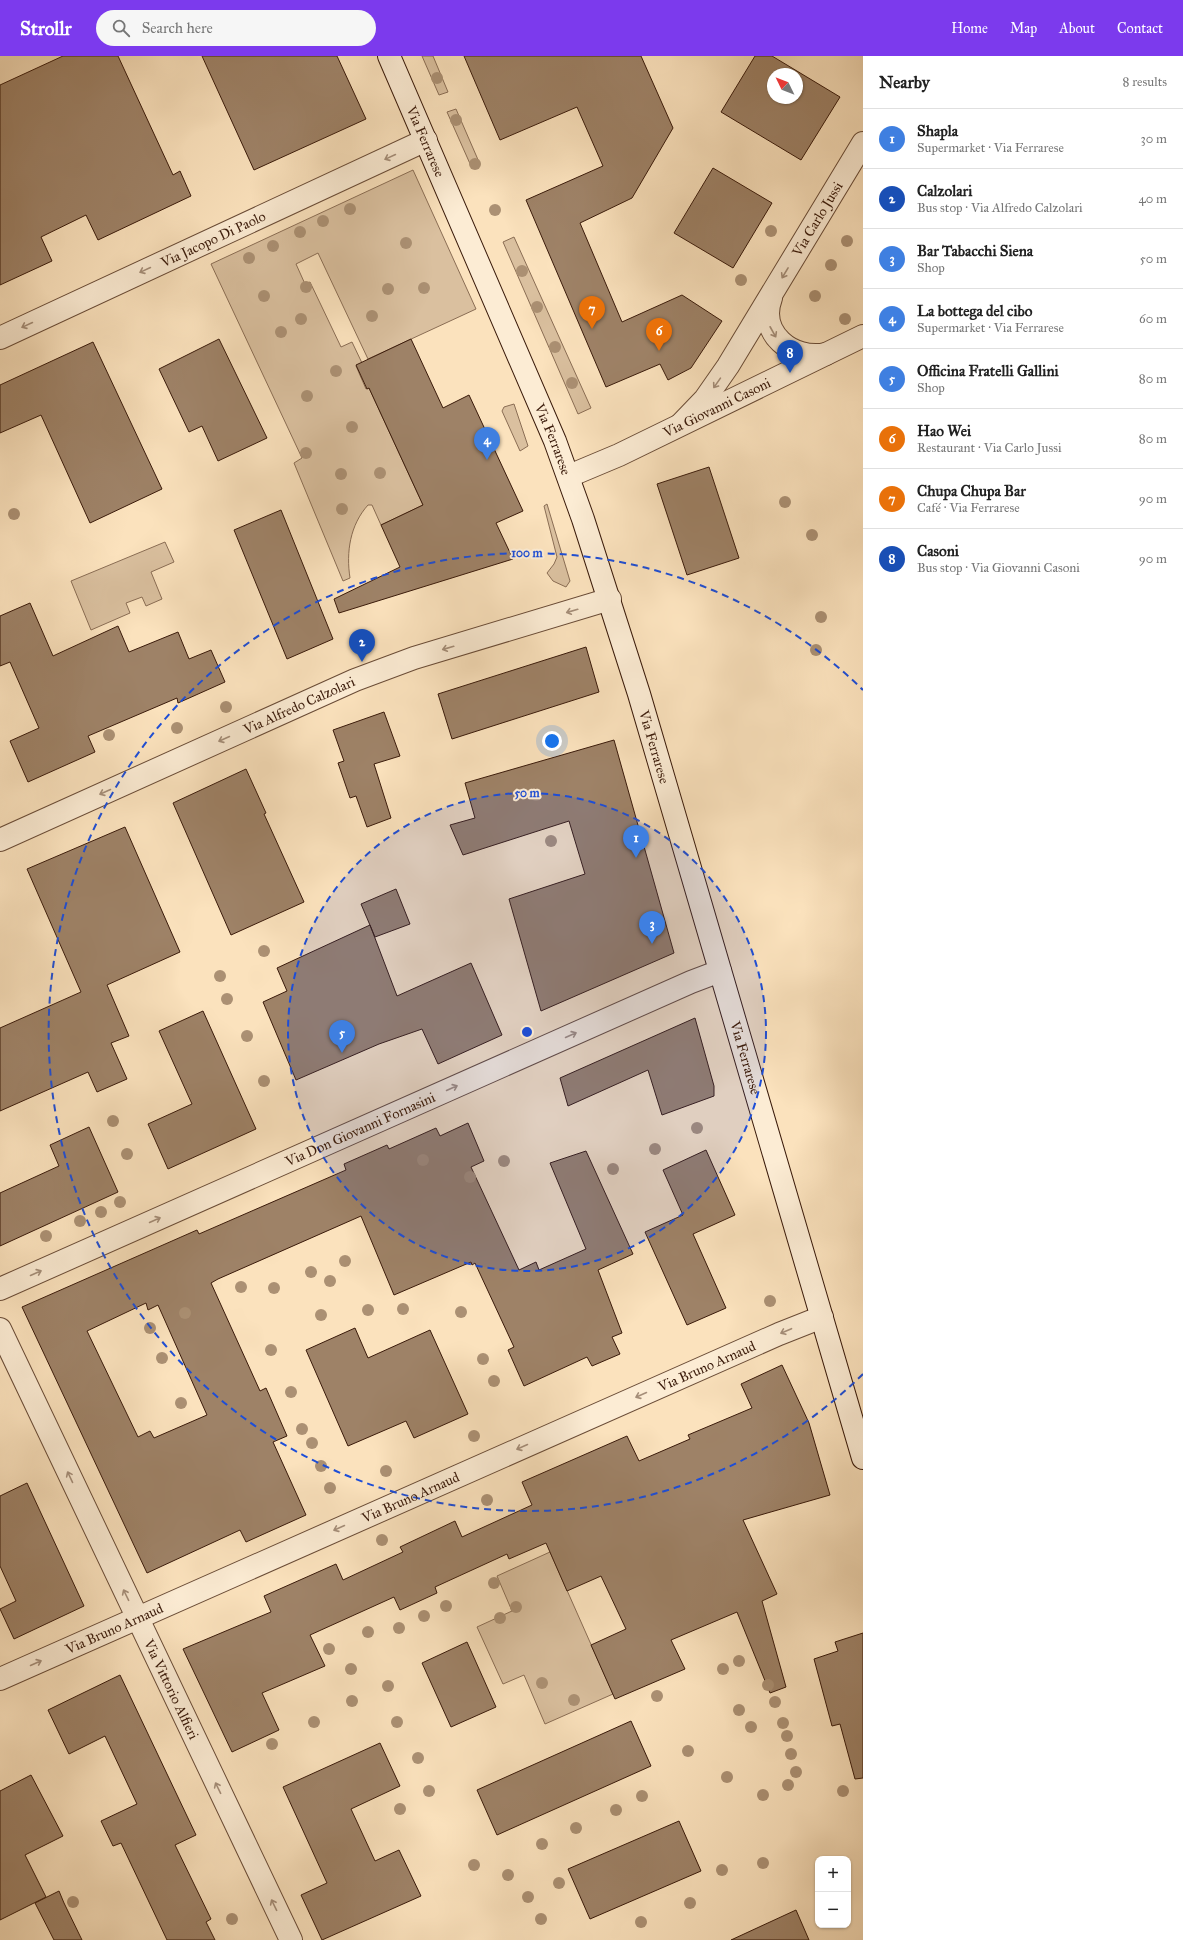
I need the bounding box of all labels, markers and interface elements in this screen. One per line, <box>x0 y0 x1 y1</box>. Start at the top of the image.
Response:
search box <box>96 10 376 46</box>
text: Strollr <box>20 17 72 40</box>
icon: search <box>110 17 132 39</box>
text: Search here <box>142 19 213 37</box>
text: Home <box>951 20 988 37</box>
text: Map <box>1010 20 1037 37</box>
text: About <box>1059 20 1095 37</box>
text: Contact <box>1117 20 1163 37</box>
north arrow <box>767 68 803 104</box>
text: Nearby <box>879 72 930 93</box>
text: 8 results <box>1123 74 1167 90</box>
street label: Via Ferrarese <box>403 102 449 180</box>
text: Shapla <box>917 122 958 140</box>
text: 1 <box>889 131 895 147</box>
text: 30 m <box>1141 131 1167 147</box>
text: Supermarket · Via Ferrarese <box>917 140 1064 156</box>
one-way arrow <box>385 153 397 161</box>
street label: Via Carlo Jussi <box>788 178 846 260</box>
text: Calzolari <box>917 182 972 200</box>
text: 2 <box>889 191 895 207</box>
text: 40 m <box>1138 191 1167 207</box>
text: Bus stop · Via Alfredo Calzolari <box>917 200 1083 216</box>
street label: Via Jacopo Di Paolo <box>157 207 268 271</box>
text: Bar Tabacchi Siena <box>917 242 1033 260</box>
text: 3 <box>889 251 895 267</box>
text: 50 m <box>1140 251 1167 267</box>
text: Shop <box>917 260 945 276</box>
one-way arrow <box>140 267 152 274</box>
one-way arrow <box>781 267 789 279</box>
pin: 7 <box>579 296 605 329</box>
text: La bottega del cibo <box>917 302 1032 320</box>
text: 4 <box>888 311 896 327</box>
text: 60 m <box>1139 311 1167 327</box>
pin: 6 <box>646 318 672 351</box>
text: Supermarket · Via Ferrarese <box>917 320 1064 336</box>
one-way arrow <box>22 322 34 329</box>
one-way arrow <box>770 326 778 338</box>
pin: 8 <box>777 340 803 373</box>
text: Officina Fratelli Gallini <box>917 362 1059 380</box>
text: 5 <box>889 371 895 387</box>
text: 80 m <box>1139 371 1167 387</box>
street label: Via Giovanni Casoni <box>659 374 773 441</box>
one-way arrow <box>713 377 721 388</box>
text: Shop <box>917 380 945 396</box>
street label: Via Ferrarese <box>531 400 575 477</box>
text: Hao Wei <box>917 422 971 440</box>
pin: 4 <box>474 427 500 460</box>
text: 6 <box>889 431 895 447</box>
text: 80 m <box>1139 431 1167 447</box>
text: Restaurant · Via Carlo Jussi <box>917 440 1062 456</box>
text: Chupa Chupa Bar <box>917 482 1026 500</box>
text: 7 <box>889 491 895 507</box>
text: 90 m <box>1139 491 1167 507</box>
text: Café · Via Ferrarese <box>917 500 1020 516</box>
text: Casoni <box>917 542 959 560</box>
text: 100 m <box>511 546 544 560</box>
text: 8 <box>889 551 895 567</box>
text: 90 m <box>1139 551 1167 567</box>
text: Bus stop · Via Giovanni Casoni <box>917 560 1080 576</box>
one-way arrow <box>566 608 579 615</box>
pin: 2 <box>349 629 375 662</box>
one-way arrow <box>441 645 454 652</box>
street label: Via Alfredo Calzolari <box>240 673 358 738</box>
street label: Via Ferrarese <box>635 707 673 786</box>
your location <box>542 731 562 751</box>
one-way arrow <box>218 736 230 743</box>
text: 50 m <box>514 786 541 800</box>
one-way arrow <box>100 789 112 797</box>
pin: 1 <box>623 825 649 858</box>
pin: 3 <box>639 911 665 944</box>
street label: Via Ferrarese <box>727 1018 764 1097</box>
pin: 5 <box>329 1020 355 1053</box>
centre of rings <box>520 1025 534 1039</box>
one-way arrow <box>565 1031 577 1038</box>
one-way arrow <box>446 1084 458 1091</box>
street label: Via Don Giovanni Fornasini <box>282 1088 438 1170</box>
one-way arrow <box>148 1216 160 1224</box>
one-way arrow <box>29 1269 41 1276</box>
one-way arrow <box>780 1328 792 1336</box>
street label: Via Bruno Arnaud <box>654 1337 758 1395</box>
one-way arrow <box>635 1392 647 1399</box>
one-way arrow <box>516 1444 528 1452</box>
street label: Via Bruno Arnaud <box>358 1468 462 1527</box>
one-way arrow <box>66 1471 73 1483</box>
one-way arrow <box>333 1525 345 1532</box>
one-way arrow <box>122 1589 129 1601</box>
street label: Via Bruno Arnaud <box>62 1599 166 1658</box>
street label: Via Vittorio Alfieri <box>140 1636 203 1742</box>
one-way arrow <box>29 1659 41 1666</box>
one-way arrow <box>214 1782 221 1794</box>
map controls <box>815 1856 851 1928</box>
button: + <box>815 1856 851 1892</box>
button: − <box>815 1892 851 1928</box>
one-way arrow <box>270 1899 277 1911</box>

